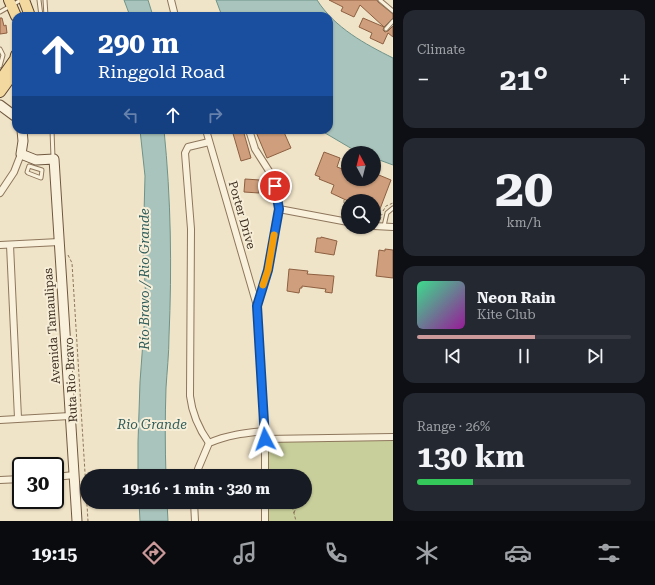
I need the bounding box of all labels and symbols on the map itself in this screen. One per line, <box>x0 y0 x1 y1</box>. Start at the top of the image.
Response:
north arrow <box>341 146 381 186</box>
pin <box>258 169 292 203</box>
street label: Porter Drive <box>226 179 259 251</box>
water label: Río Bravo / Rio Grande <box>137 208 152 351</box>
street label: Avenida Tamaulipas <box>41 267 63 384</box>
street label: Ruta Rio Bravo <box>62 337 80 423</box>
water label: Rio Grande <box>116 417 187 432</box>
position arrow <box>244 418 286 460</box>
speed limit sign: 30 <box>12 457 64 509</box>

